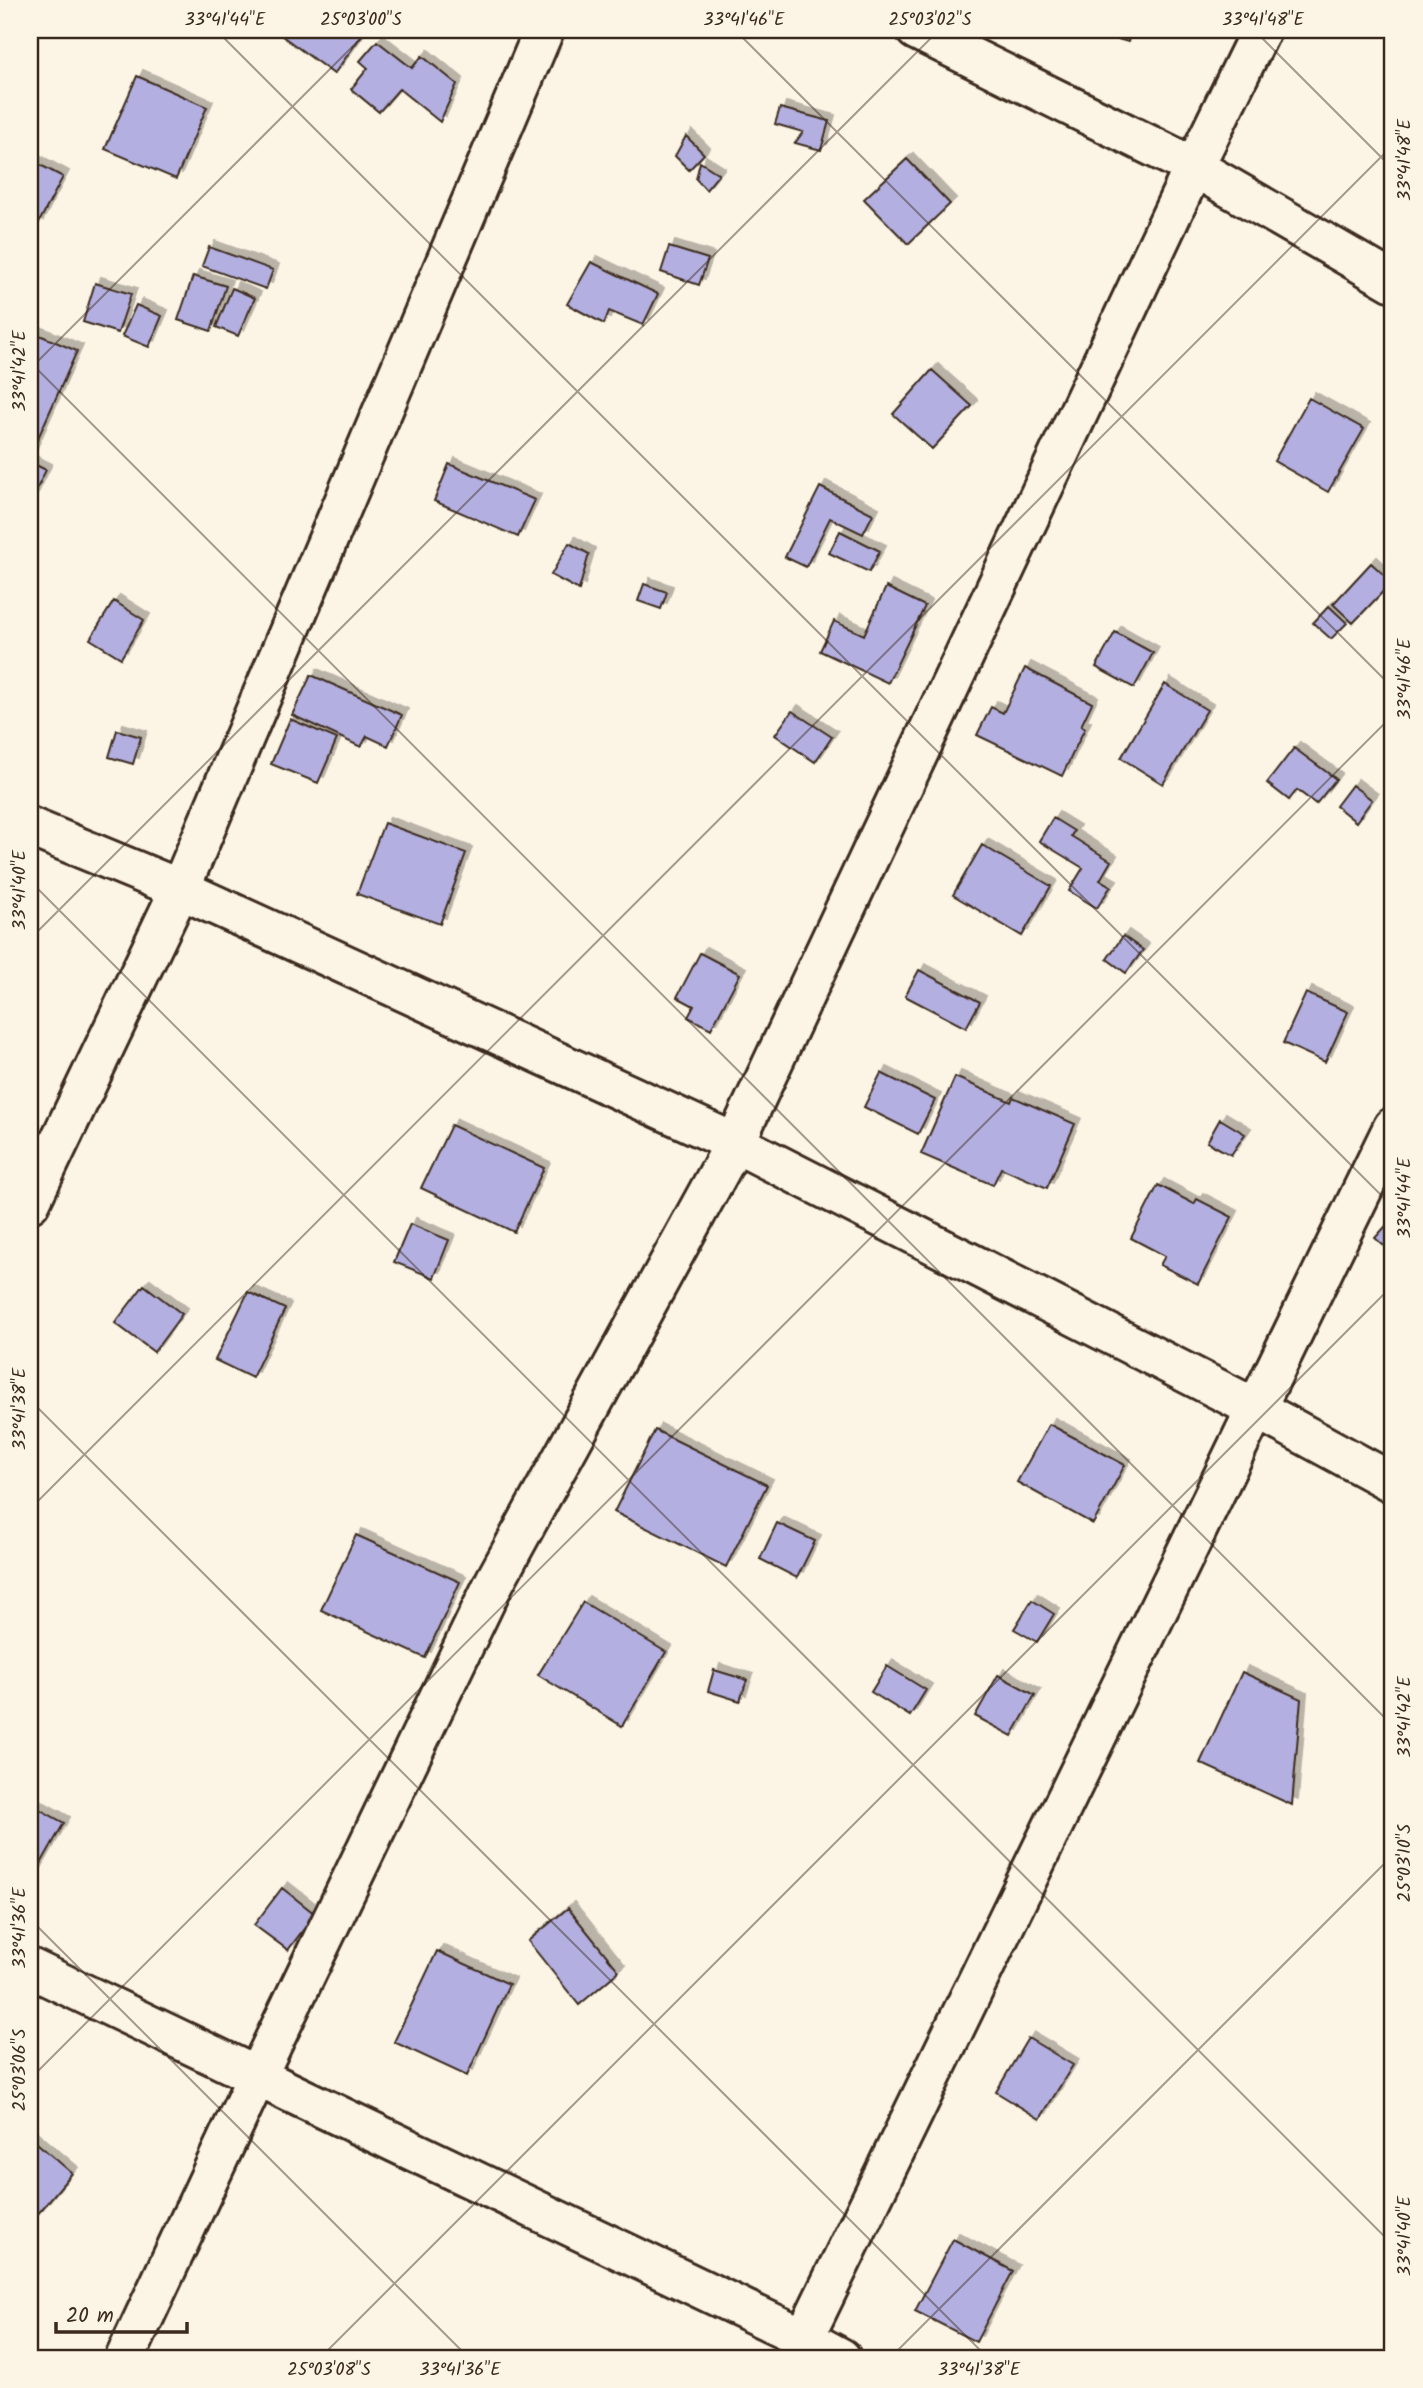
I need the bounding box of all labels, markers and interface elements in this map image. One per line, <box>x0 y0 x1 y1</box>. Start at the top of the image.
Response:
text: 33°41'44"E <box>184 6 266 35</box>
text: 25°03'00"S <box>320 6 402 35</box>
text: 33°41'46"E <box>703 6 785 35</box>
text: 25°03'02"S <box>888 6 972 35</box>
text: 33°41'48"E <box>1222 6 1305 35</box>
text: 33°41'48"E <box>1391 118 1420 201</box>
text: 33°41'42"E <box>6 330 35 412</box>
text: 33°41'46"E <box>1391 638 1420 720</box>
text: 33°41'40"E <box>6 849 35 930</box>
text: 33°41'44"E <box>1391 1157 1420 1239</box>
text: 33°41'38"E <box>6 1367 35 1450</box>
text: 33°41'42"E <box>1391 1676 1420 1758</box>
text: 25°03'10"S <box>1391 1823 1420 1902</box>
text: 33°41'36"E <box>6 1887 35 1969</box>
text: 25°03'06"S <box>6 2028 35 2111</box>
text: 33°41'40"E <box>1391 2195 1420 2276</box>
scale bar <box>56 2290 187 2334</box>
text: 20 m <box>66 2300 114 2333</box>
text: 25°03'08"S <box>287 2356 371 2385</box>
text: 33°41'36"E <box>419 2356 501 2385</box>
text: 33°41'38"E <box>938 2356 1021 2385</box>

